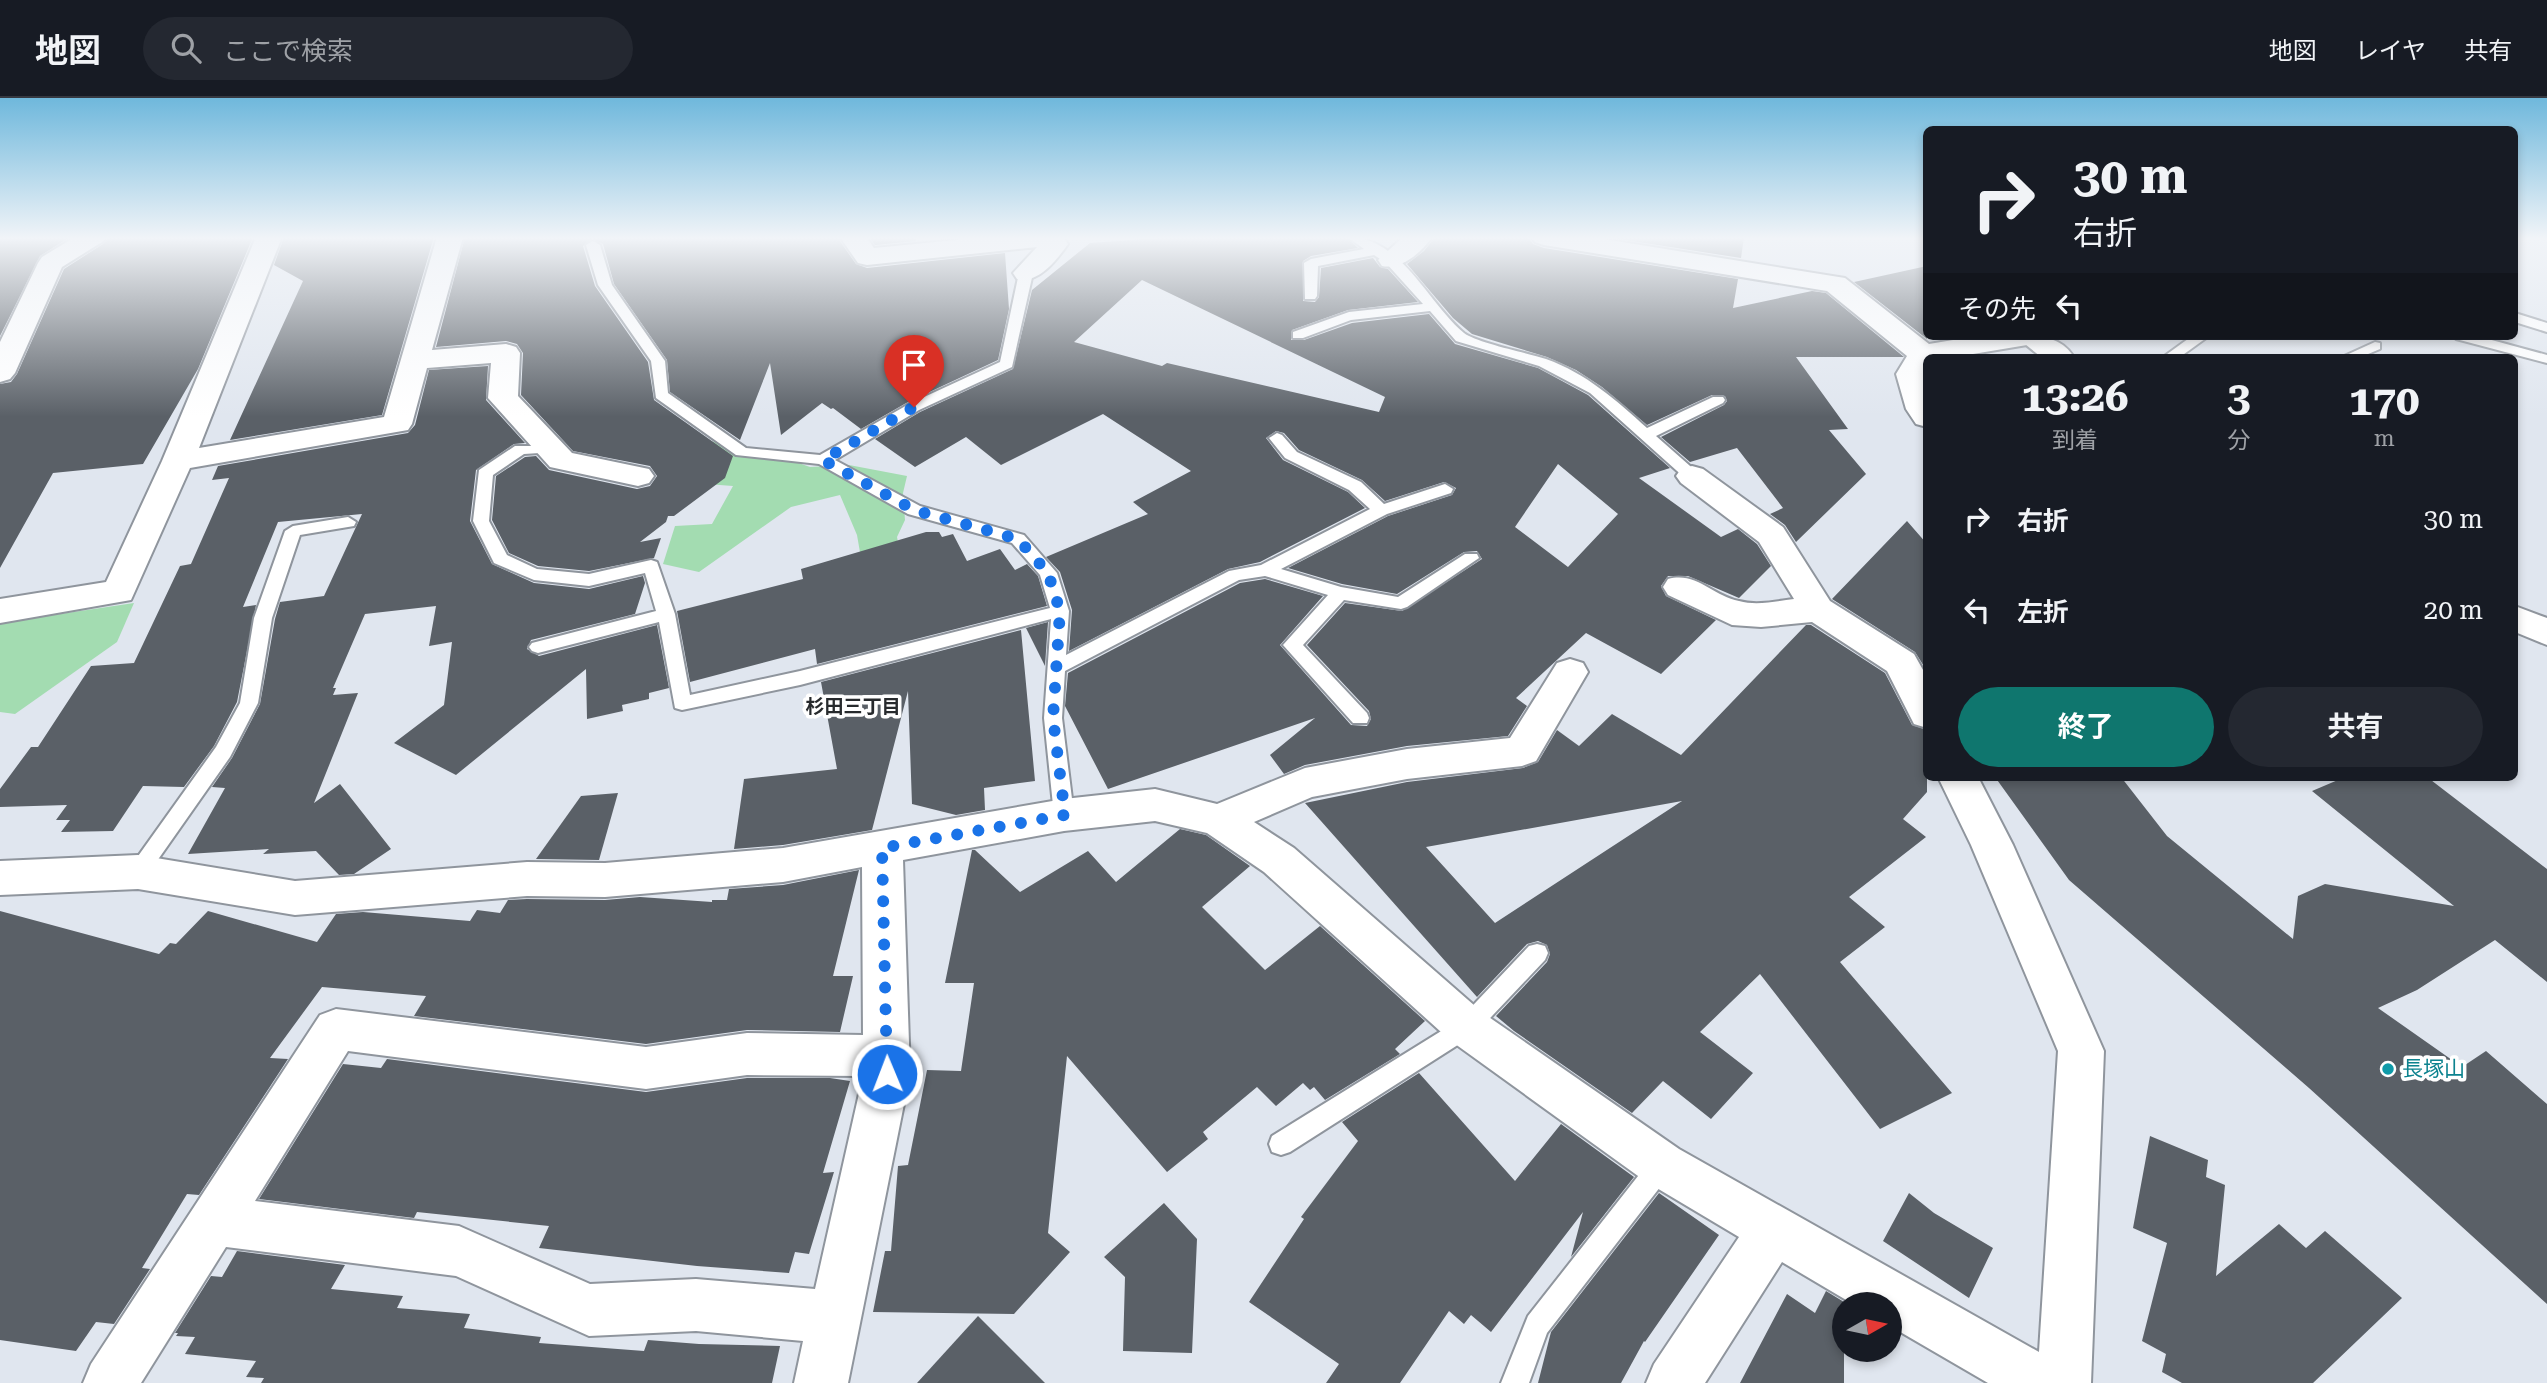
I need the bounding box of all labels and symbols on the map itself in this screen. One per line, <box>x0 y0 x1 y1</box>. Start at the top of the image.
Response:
pin <box>884 335 944 407</box>
district label: 杉田三丁目 <box>805 695 901 718</box>
position arrow <box>850 1037 924 1111</box>
place label: 長塚山 <box>2402 1057 2465 1081</box>
marker: 長塚山 <box>2380 1061 2396 1077</box>
north arrow <box>1832 1292 1902 1362</box>

